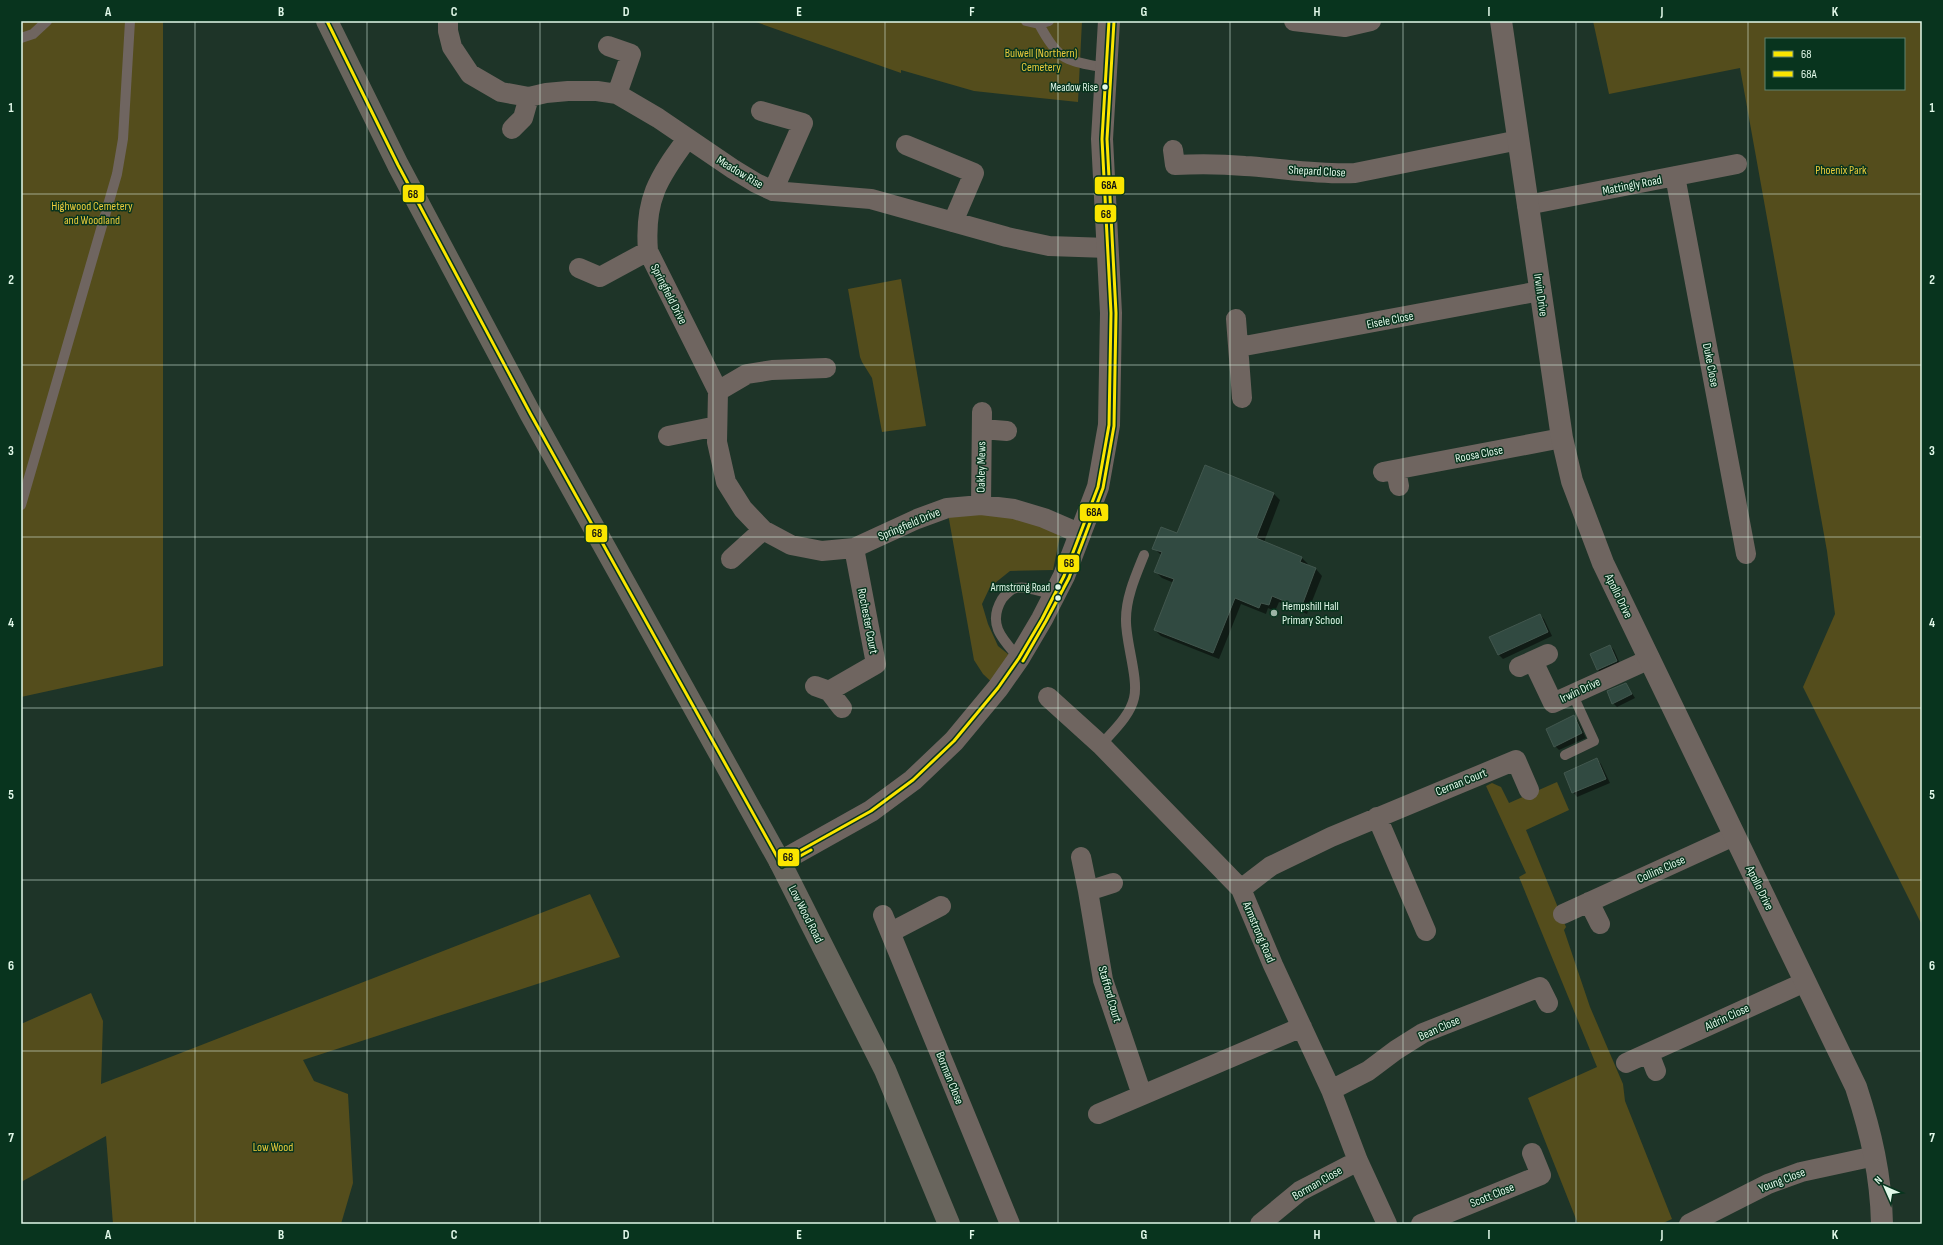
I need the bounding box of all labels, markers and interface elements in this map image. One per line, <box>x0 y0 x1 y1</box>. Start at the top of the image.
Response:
text: A <box>104 4 112 20</box>
text: B <box>278 4 284 20</box>
text: C <box>451 4 458 20</box>
text: D <box>623 4 630 20</box>
text: E <box>796 4 802 20</box>
text: F <box>969 4 975 20</box>
text: G <box>1141 4 1148 20</box>
text: H <box>1314 4 1321 20</box>
text: I <box>1488 4 1491 20</box>
text: J <box>1660 4 1664 20</box>
text: K <box>1832 4 1839 20</box>
legend <box>1765 38 1905 90</box>
park label: Bulwell (Northern) Cemetery <box>1005 46 1077 75</box>
text: 68 <box>1801 47 1812 62</box>
text: 68A <box>1801 67 1818 82</box>
place label: Meadow Rise <box>1050 81 1098 94</box>
marker: Meadow Rise <box>1100 82 1110 92</box>
text: 1 <box>8 100 14 116</box>
text: 1 <box>1929 100 1935 116</box>
street label: Meadow Rise <box>714 153 766 192</box>
street label: Shepard Close <box>1288 163 1346 180</box>
park label: Phoenix Park <box>1815 163 1867 178</box>
street label: Mattingly Road <box>1601 172 1663 199</box>
line badge: 68A <box>1094 176 1125 195</box>
text: 68A <box>1101 179 1118 192</box>
line badge: 68 <box>402 184 425 203</box>
text: 68 <box>408 188 418 201</box>
park label: Highwood Cemetery and Woodland <box>51 199 133 228</box>
line badge: 68 <box>1094 204 1117 223</box>
text: 68 <box>1101 208 1111 221</box>
street label: Springfield Drive <box>647 261 690 327</box>
text: 2 <box>8 272 14 288</box>
text: 2 <box>1929 272 1935 288</box>
street label: Irwin Drive <box>1530 273 1551 318</box>
street label: Eisele Close <box>1365 309 1415 332</box>
street label: Duke Close <box>1699 342 1722 388</box>
street label: Oakley Mews <box>974 441 989 493</box>
street label: Roosa Close <box>1454 442 1504 466</box>
text: 3 <box>8 443 14 459</box>
text: 3 <box>1929 443 1935 459</box>
line badge: 68A <box>1079 503 1109 522</box>
street label: Springfield Drive <box>876 505 943 544</box>
text: 68A <box>1086 506 1103 519</box>
line badge: 68 <box>585 524 608 543</box>
text: 68 <box>592 527 602 540</box>
line badge: 68 <box>1057 554 1080 573</box>
text: 68 <box>1064 557 1074 570</box>
street label: Apollo Drive <box>1601 571 1636 621</box>
place label: Armstrong Road <box>990 581 1050 594</box>
marker: Armstrong Road <box>1053 582 1063 592</box>
street label: Rochester Court <box>854 587 881 655</box>
unlabelled marker <box>1053 593 1063 603</box>
place label: Hempshill Hall Primary School <box>1282 599 1342 628</box>
marker: Hempshill Hall Primary School <box>1269 608 1279 618</box>
text: 4 <box>8 615 14 631</box>
text: 4 <box>1929 615 1935 631</box>
street label: Irwin Drive <box>1558 674 1603 706</box>
street label: Cernan Court <box>1433 765 1489 799</box>
text: 5 <box>8 787 14 803</box>
text: 5 <box>1929 787 1935 803</box>
line badge: 68 <box>777 848 800 867</box>
text: 68 <box>783 851 793 864</box>
street label: Collins Close <box>1635 852 1688 887</box>
street label: Apollo Drive <box>1742 863 1777 913</box>
street label: Low Wood Road <box>785 883 826 945</box>
street label: Armstrong Road <box>1239 899 1278 965</box>
text: 6 <box>8 958 14 974</box>
text: 6 <box>1929 958 1935 974</box>
street label: Stafford Court <box>1094 964 1125 1024</box>
street label: Aldrin Close <box>1702 1001 1752 1035</box>
street label: Bean Close <box>1416 1013 1463 1044</box>
street label: Borman Close <box>932 1050 967 1107</box>
text: 7 <box>8 1130 14 1146</box>
text: 7 <box>1929 1130 1935 1146</box>
park label: Low Wood <box>253 1140 293 1155</box>
street label: Borman Close <box>1290 1163 1345 1204</box>
street label: Young Close <box>1757 1165 1808 1196</box>
north arrow <box>1865 1167 1905 1207</box>
text: N <box>1872 1174 1885 1187</box>
street label: Scott Close <box>1468 1180 1517 1211</box>
text: A <box>104 1227 112 1243</box>
text: B <box>278 1227 284 1243</box>
text: C <box>451 1227 458 1243</box>
text: D <box>623 1227 630 1243</box>
text: E <box>796 1227 802 1243</box>
text: F <box>969 1227 975 1243</box>
text: G <box>1141 1227 1148 1243</box>
text: H <box>1314 1227 1321 1243</box>
text: I <box>1488 1227 1491 1243</box>
text: J <box>1660 1227 1664 1243</box>
text: K <box>1832 1227 1839 1243</box>

